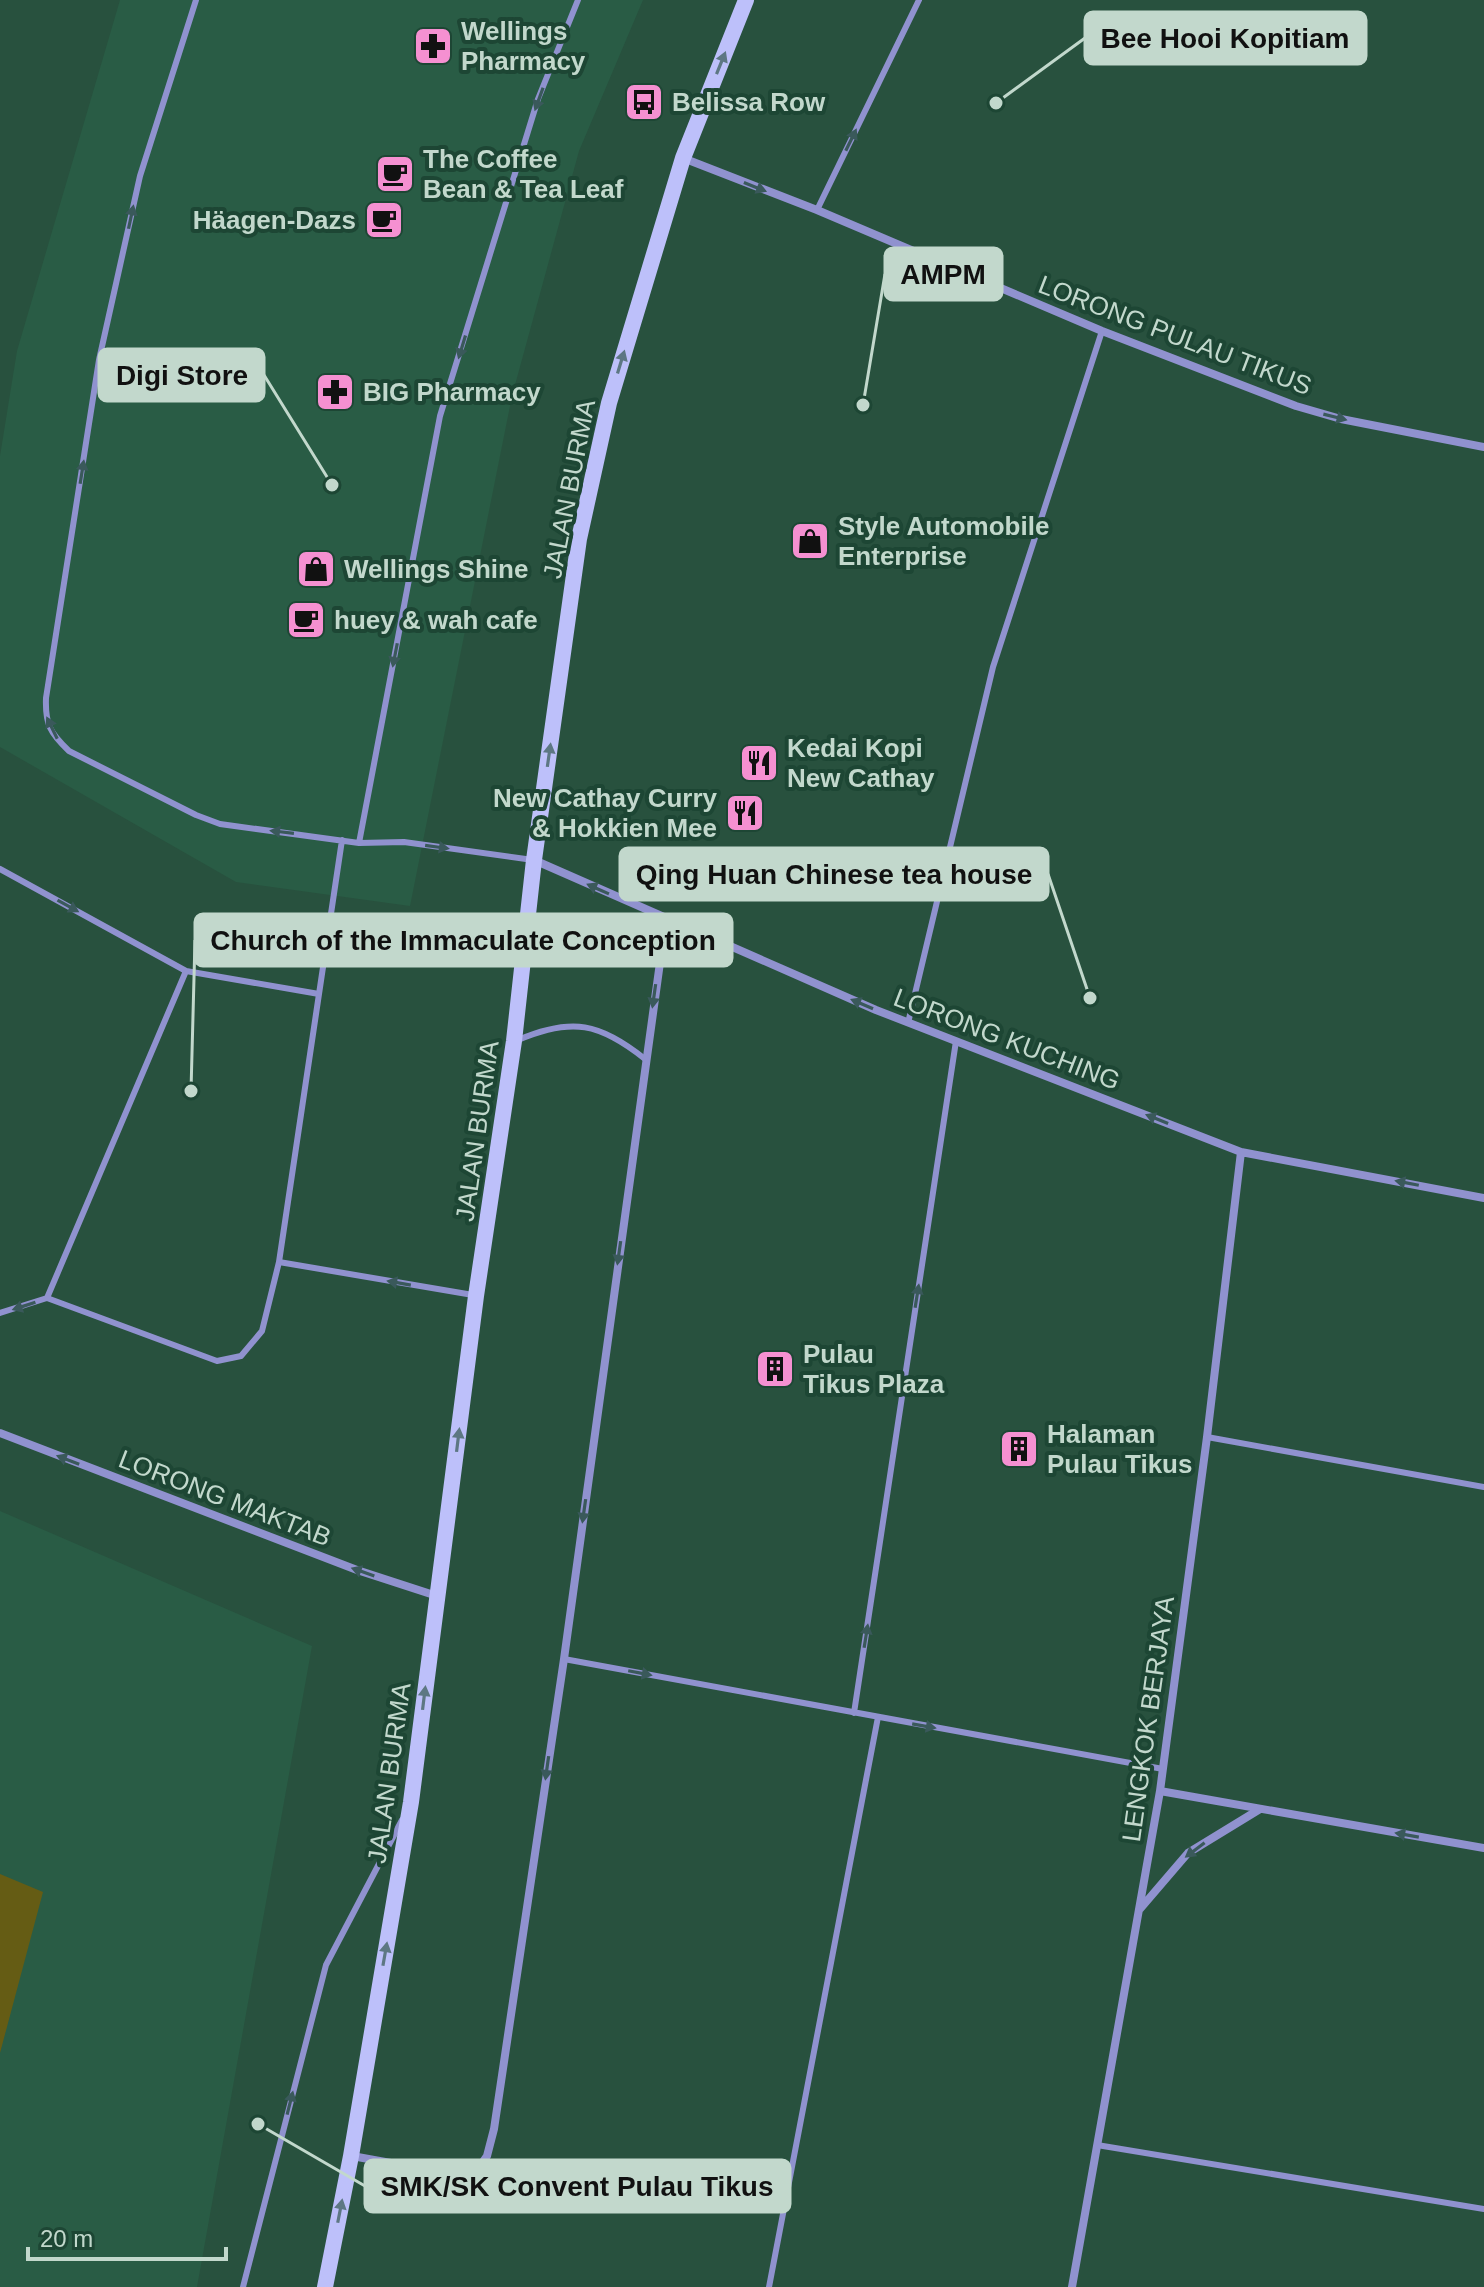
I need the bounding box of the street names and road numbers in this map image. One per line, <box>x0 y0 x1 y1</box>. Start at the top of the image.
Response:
street label: LORONG PULAU TIKUS <box>1034 269 1316 401</box>
street label: JALAN BURMA <box>537 396 601 581</box>
street label: LORONG KUCHING <box>890 982 1124 1096</box>
street label: JALAN BURMA <box>449 1038 505 1223</box>
street label: LORONG MAKTAB <box>115 1444 335 1552</box>
street label: LENGKOK BERJAYA <box>1116 1594 1180 1844</box>
street label: JALAN BURMA <box>361 1680 417 1865</box>

